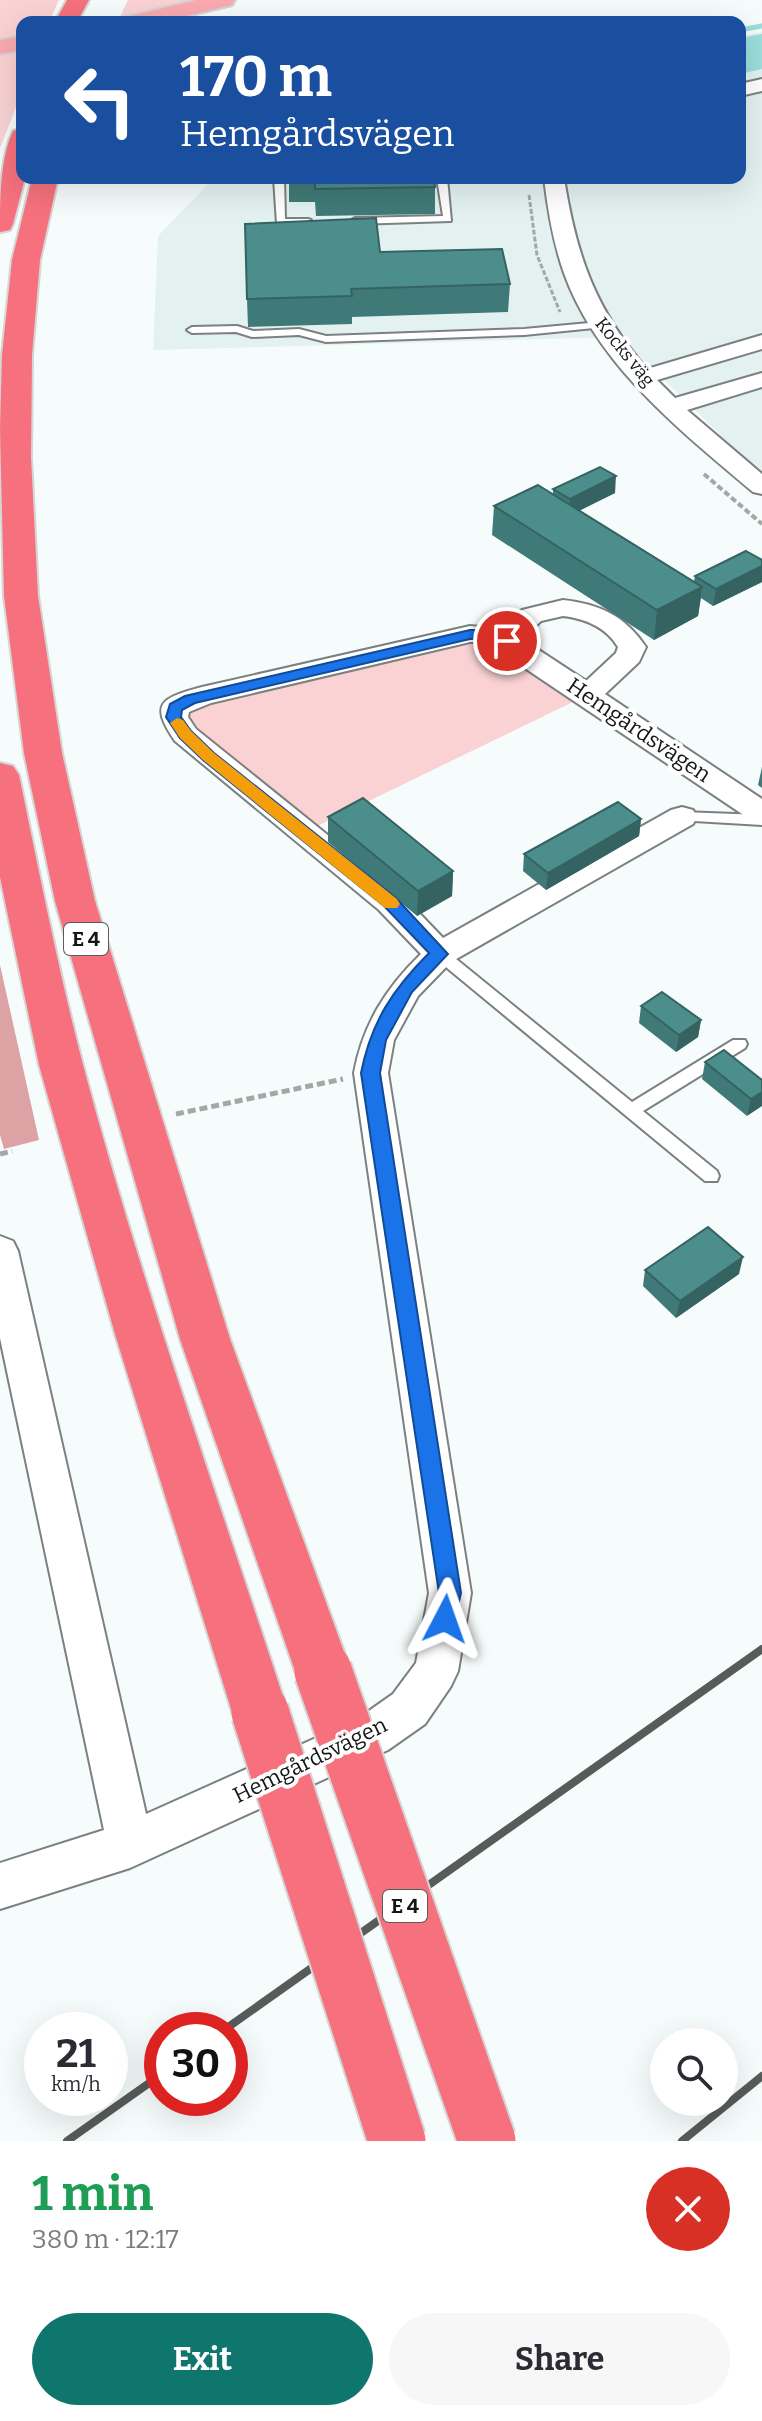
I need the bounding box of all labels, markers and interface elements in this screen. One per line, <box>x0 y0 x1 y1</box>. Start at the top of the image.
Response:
text: 170 m <box>180 44 332 111</box>
icon: left <box>48 48 152 152</box>
text: Hemgårdsvägen <box>180 112 455 156</box>
street label: Kocks väg <box>591 313 659 391</box>
pin <box>473 607 541 675</box>
icon: arrive <box>485 619 529 663</box>
street label: Hemgårdsvägen <box>562 672 716 788</box>
road number: E 4 <box>64 923 108 955</box>
position arrow <box>403 1577 487 1661</box>
street label: Hemgårdsvägen <box>229 1711 391 1809</box>
road number: E 4 <box>383 1890 427 1922</box>
speed limit sign: 30 <box>144 2012 248 2116</box>
map controls <box>650 2028 738 2116</box>
button: search <box>650 2028 738 2116</box>
text: 21 <box>56 2030 96 2078</box>
text: km/h <box>51 2072 101 2096</box>
text: 1 min <box>32 2165 153 2223</box>
button: close <box>646 2167 730 2251</box>
text: 380 m · 12:17 <box>32 2224 179 2255</box>
button: Exit <box>32 2313 373 2405</box>
button: Share <box>389 2313 730 2405</box>

